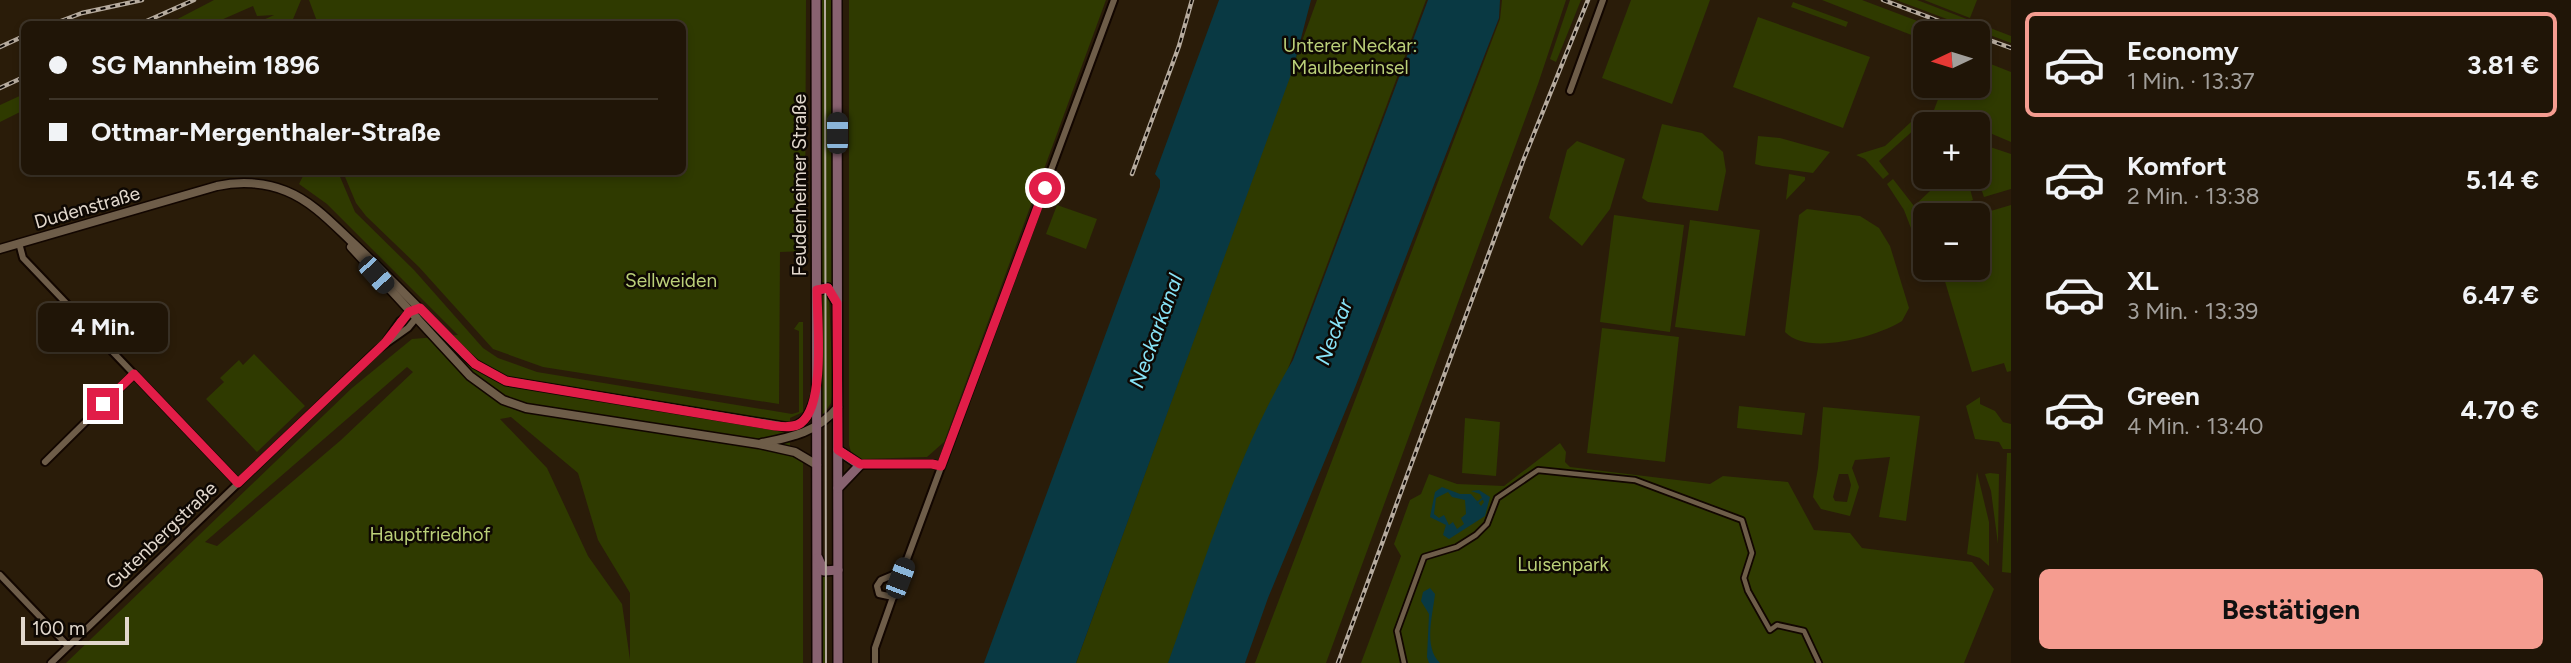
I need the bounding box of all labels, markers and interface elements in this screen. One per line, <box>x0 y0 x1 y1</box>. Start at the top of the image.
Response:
north arrow <box>1913 21 1990 98</box>
map controls <box>1913 21 1990 280</box>
icon: car <box>2043 33 2106 96</box>
park label: Unterer Neckar: Maulbeerinsel <box>1283 34 1417 79</box>
text: Economy <box>2127 35 2239 67</box>
text: SG Mannheim 1896 <box>91 49 320 81</box>
text: 3.81 € <box>2467 49 2539 81</box>
text: 1 Min. · 13:37 <box>2127 67 2255 95</box>
street label: Feudenheimer Straße <box>788 94 811 276</box>
car <box>827 112 848 154</box>
button: + <box>1913 112 1990 189</box>
text: Ottmar-Mergenthaler-Straße <box>91 116 441 148</box>
icon: car <box>2043 148 2106 211</box>
text: Komfort <box>2127 150 2227 182</box>
text: 5.14 € <box>2466 164 2539 196</box>
route start <box>1029 172 1061 204</box>
street label: Dudenstraße <box>32 181 143 234</box>
text: 2 Min. · 13:38 <box>2127 182 2260 210</box>
button: − <box>1913 203 1990 280</box>
car <box>355 252 398 298</box>
icon: car <box>2043 263 2106 326</box>
text: XL <box>2127 265 2159 297</box>
park label: Sellweiden <box>625 269 717 292</box>
water label: Neckarkanal <box>1123 270 1188 391</box>
text: 6.47 € <box>2462 279 2539 311</box>
water label: Neckar <box>1310 295 1358 368</box>
text: 3 Min. · 13:39 <box>2127 297 2258 325</box>
callout: 4 Min. <box>38 302 168 352</box>
text: 4 Min. <box>71 313 135 341</box>
icon: car <box>2043 378 2106 441</box>
text: Green <box>2127 380 2200 412</box>
route end <box>87 388 119 420</box>
text: 4.70 € <box>2461 394 2539 426</box>
text: 4 Min. · 13:40 <box>2127 412 2263 440</box>
street label: Gutenbergstraße <box>101 477 222 594</box>
park label: Hauptfriedhof <box>370 523 490 546</box>
park label: Luisenpark <box>1517 553 1609 576</box>
car <box>883 555 918 601</box>
button: Bestätigen <box>2039 569 2543 649</box>
scale bar <box>21 614 130 646</box>
text: 100 m <box>32 617 85 640</box>

